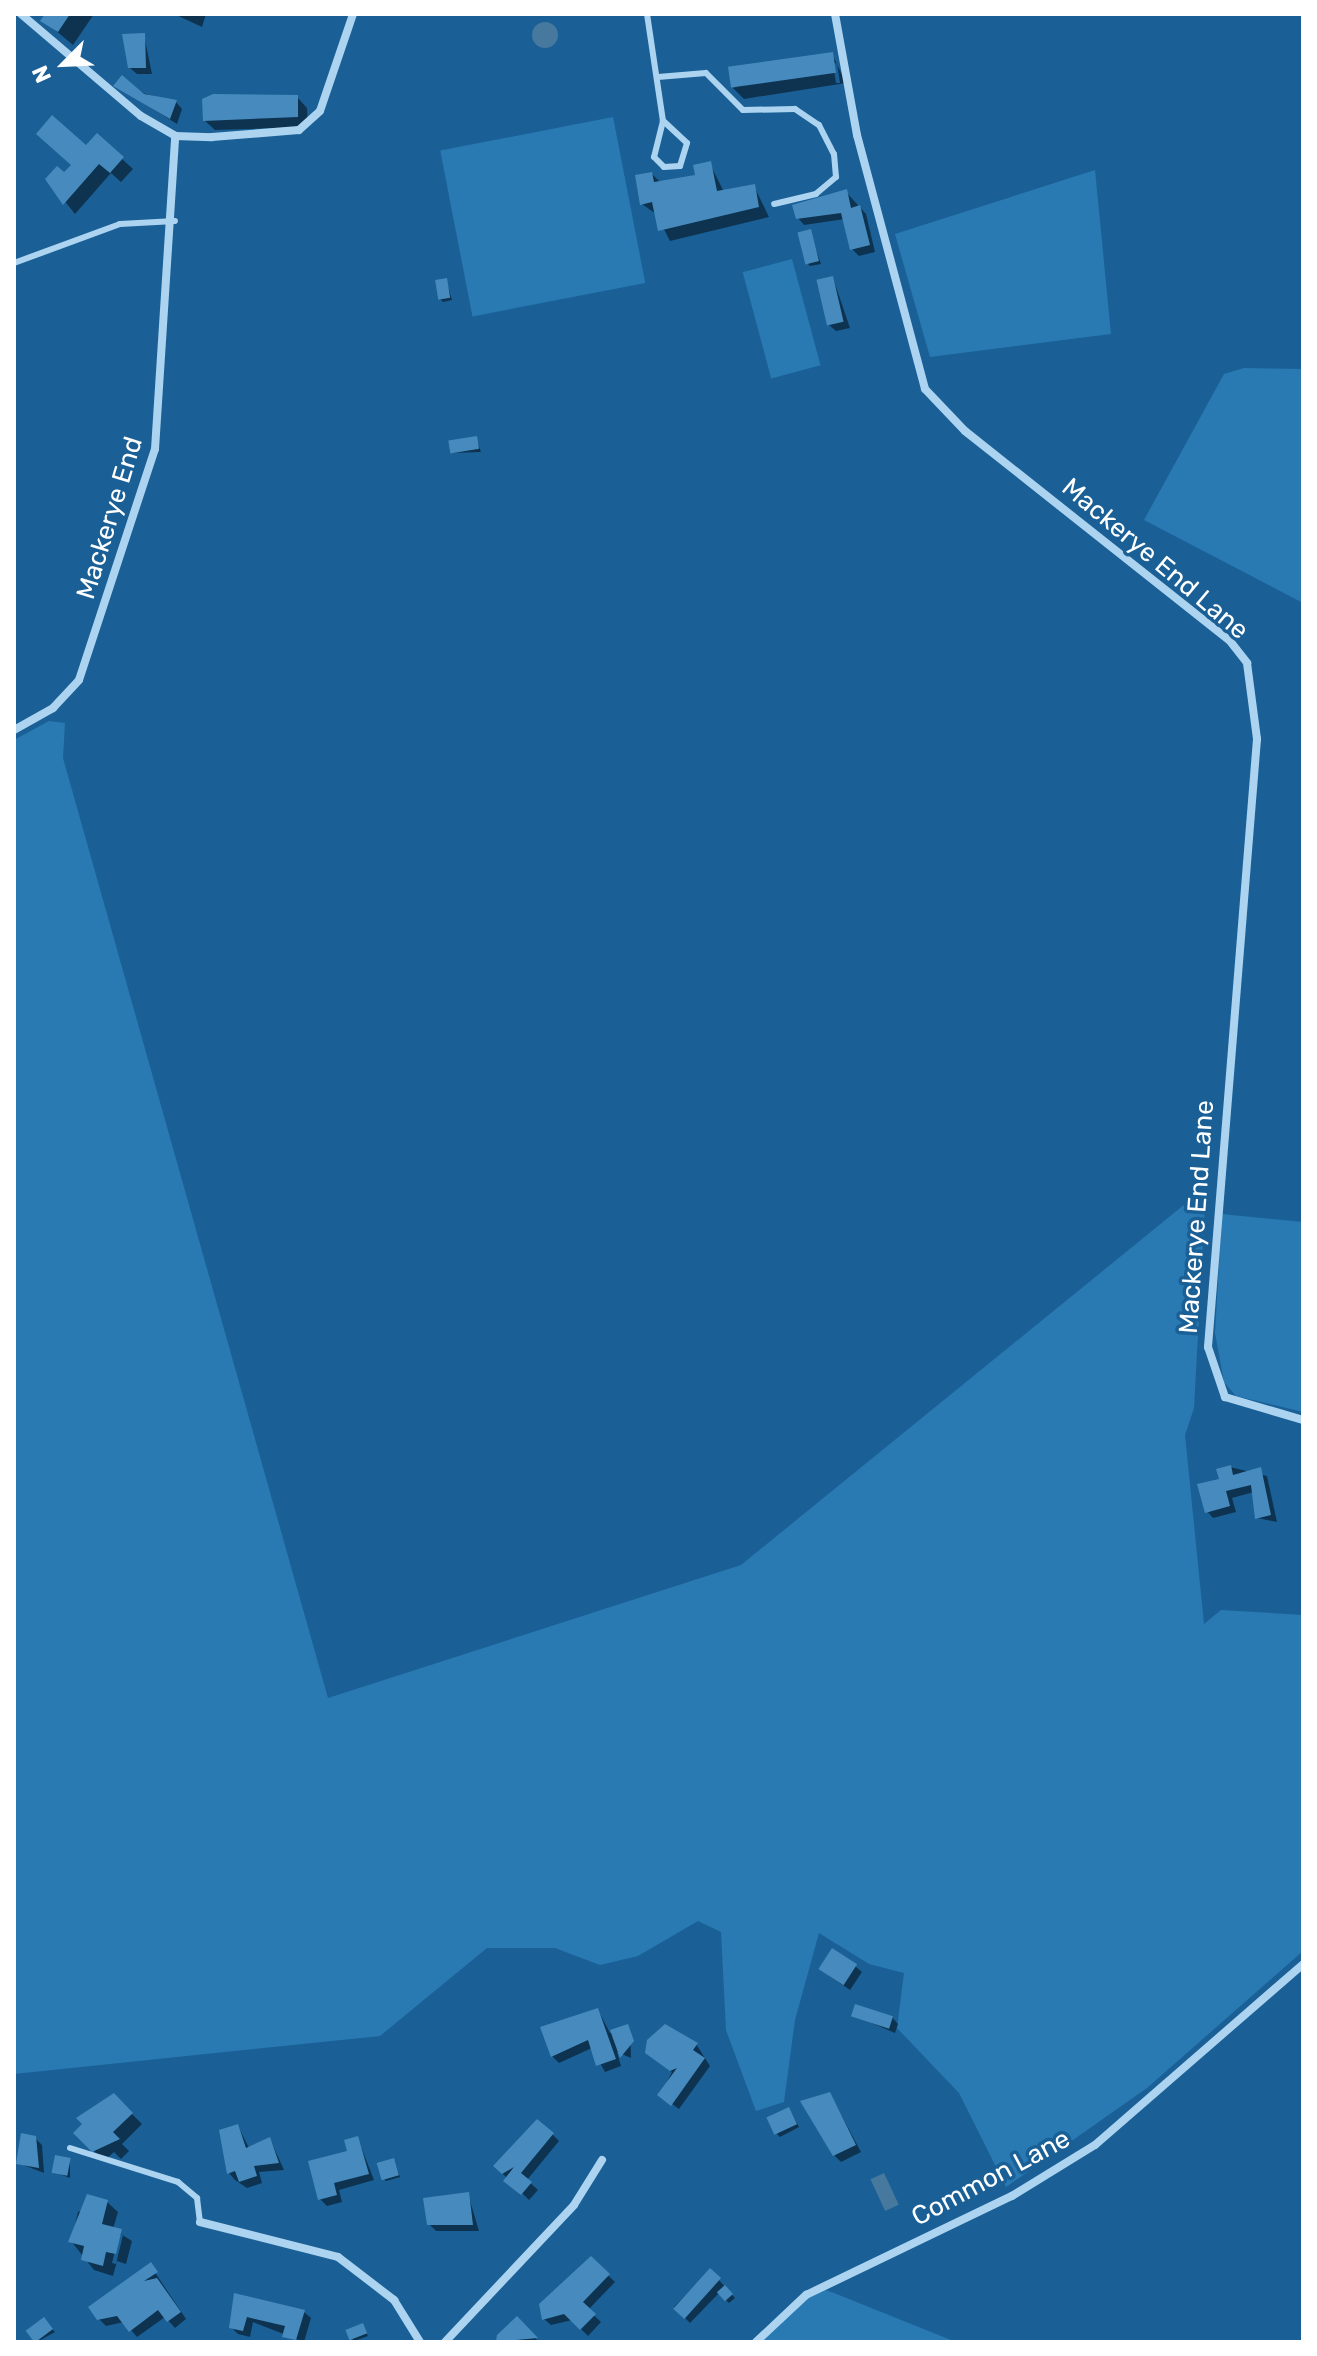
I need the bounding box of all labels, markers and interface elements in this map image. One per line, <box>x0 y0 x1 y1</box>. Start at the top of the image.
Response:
north arrow <box>24 24 104 104</box>
text: N <box>26 61 57 87</box>
street label: Mackerye End <box>70 433 150 603</box>
street label: Mackerye End Lane <box>1055 472 1255 646</box>
street label: Mackerye End Lane <box>1173 1099 1221 1335</box>
street label: Common Lane <box>906 2123 1076 2233</box>

